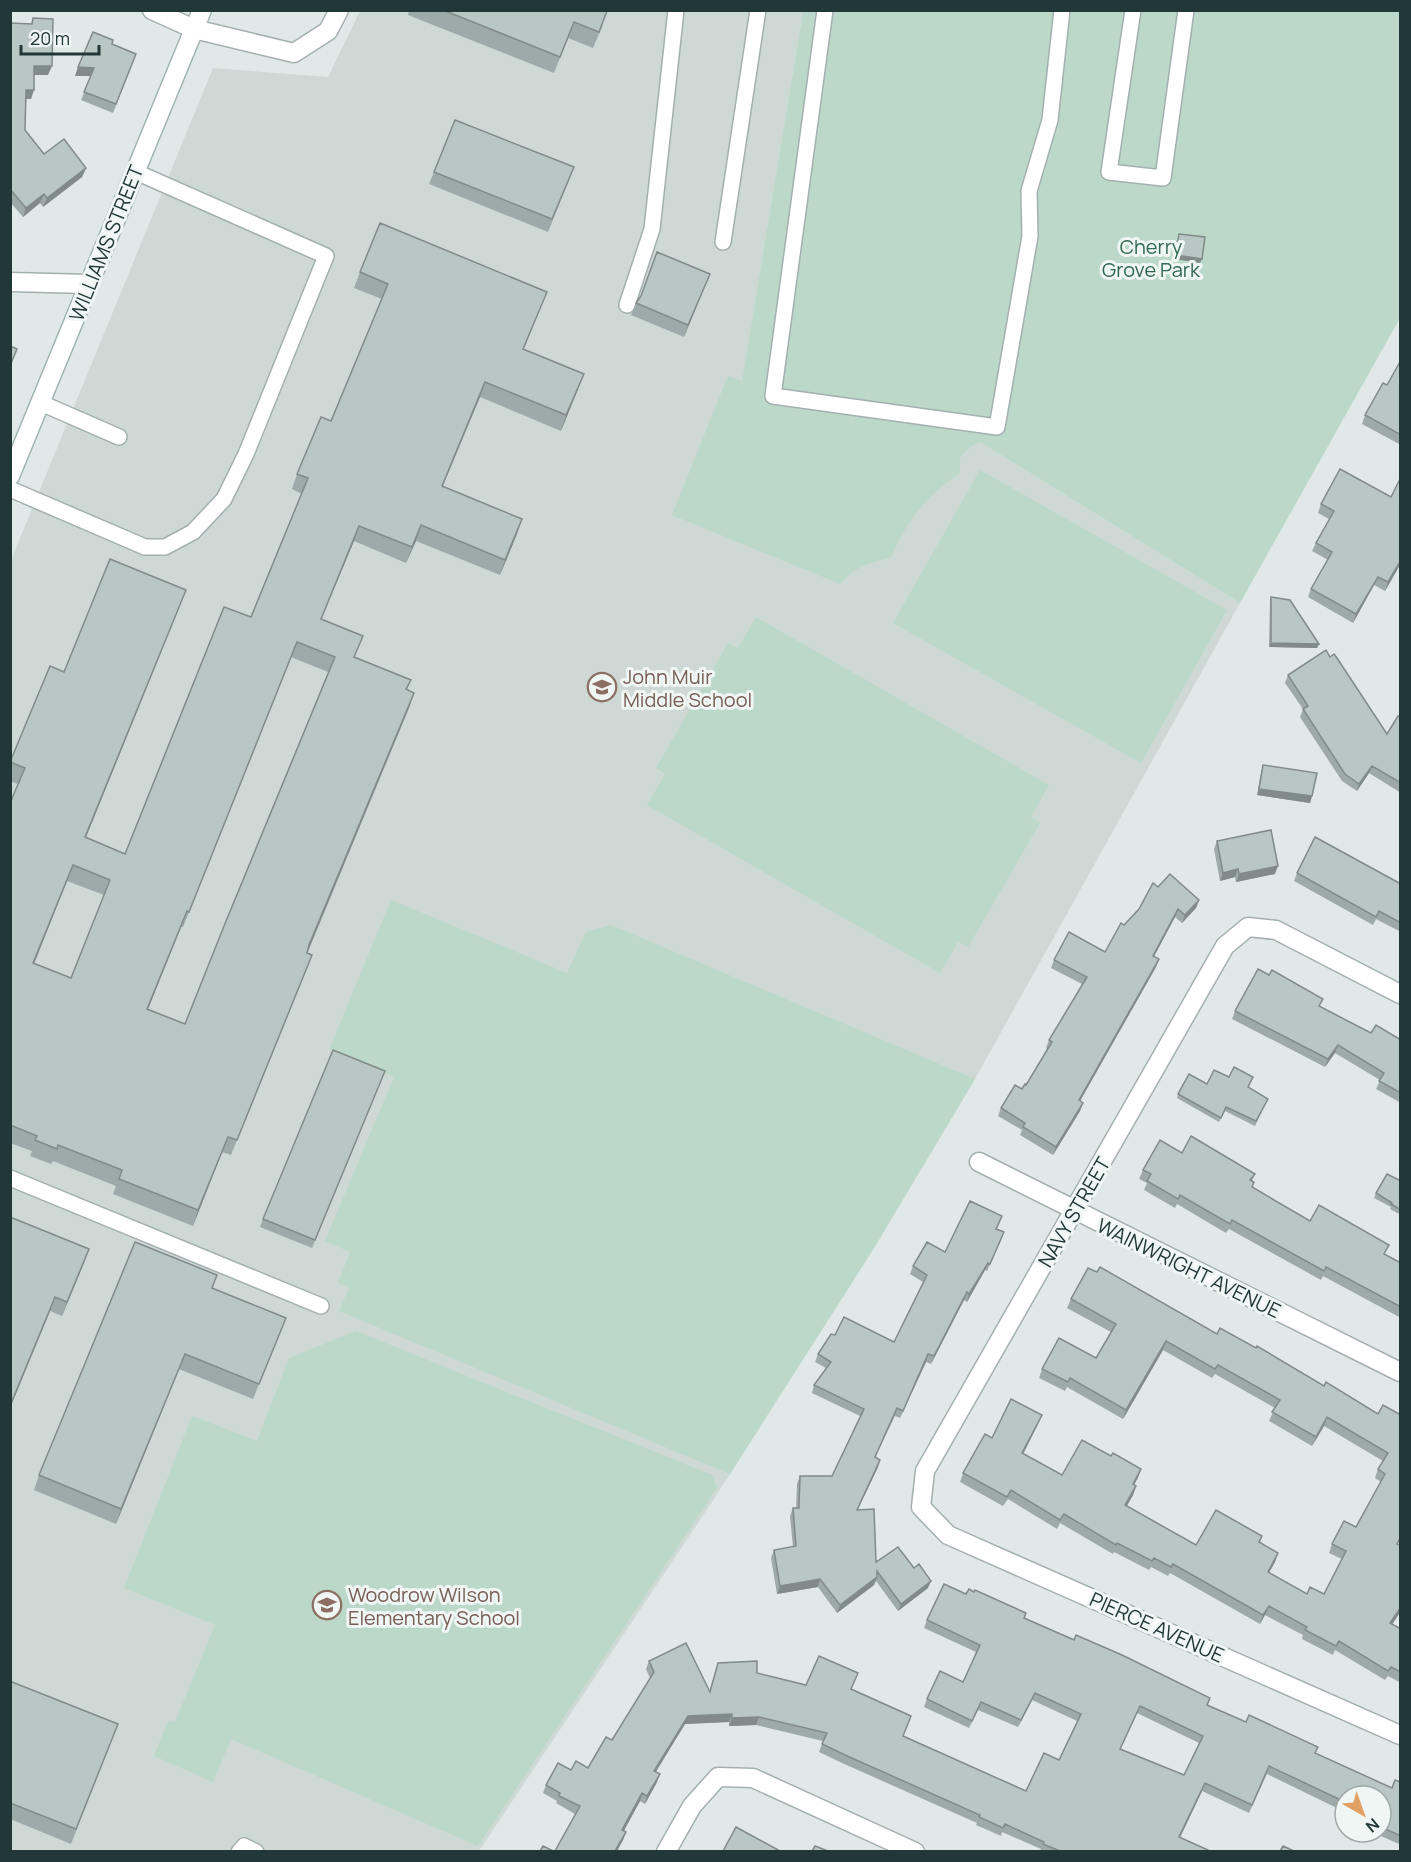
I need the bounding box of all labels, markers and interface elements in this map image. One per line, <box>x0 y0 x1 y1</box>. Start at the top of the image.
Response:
scale bar <box>21 18 99 56</box>
text: 20 m <box>30 26 70 50</box>
street label: WILLIAMS STREET <box>62 161 150 325</box>
park label: Cherry Grove Park <box>1102 233 1201 283</box>
place label: John Muir Middle School <box>623 663 752 713</box>
school or university icon: John Muir Middle School <box>586 671 618 703</box>
street label: NAVY STREET <box>1032 1152 1116 1272</box>
street label: WAINWRIGHT AVENUE <box>1093 1212 1285 1324</box>
place label: Woodrow Wilson Elementary School <box>348 1581 520 1631</box>
street label: PIERCE AVENUE <box>1086 1585 1228 1669</box>
school or university icon: Woodrow Wilson Elementary School <box>311 1589 343 1621</box>
north arrow <box>1333 1784 1393 1844</box>
text: N <box>1361 1813 1384 1838</box>

